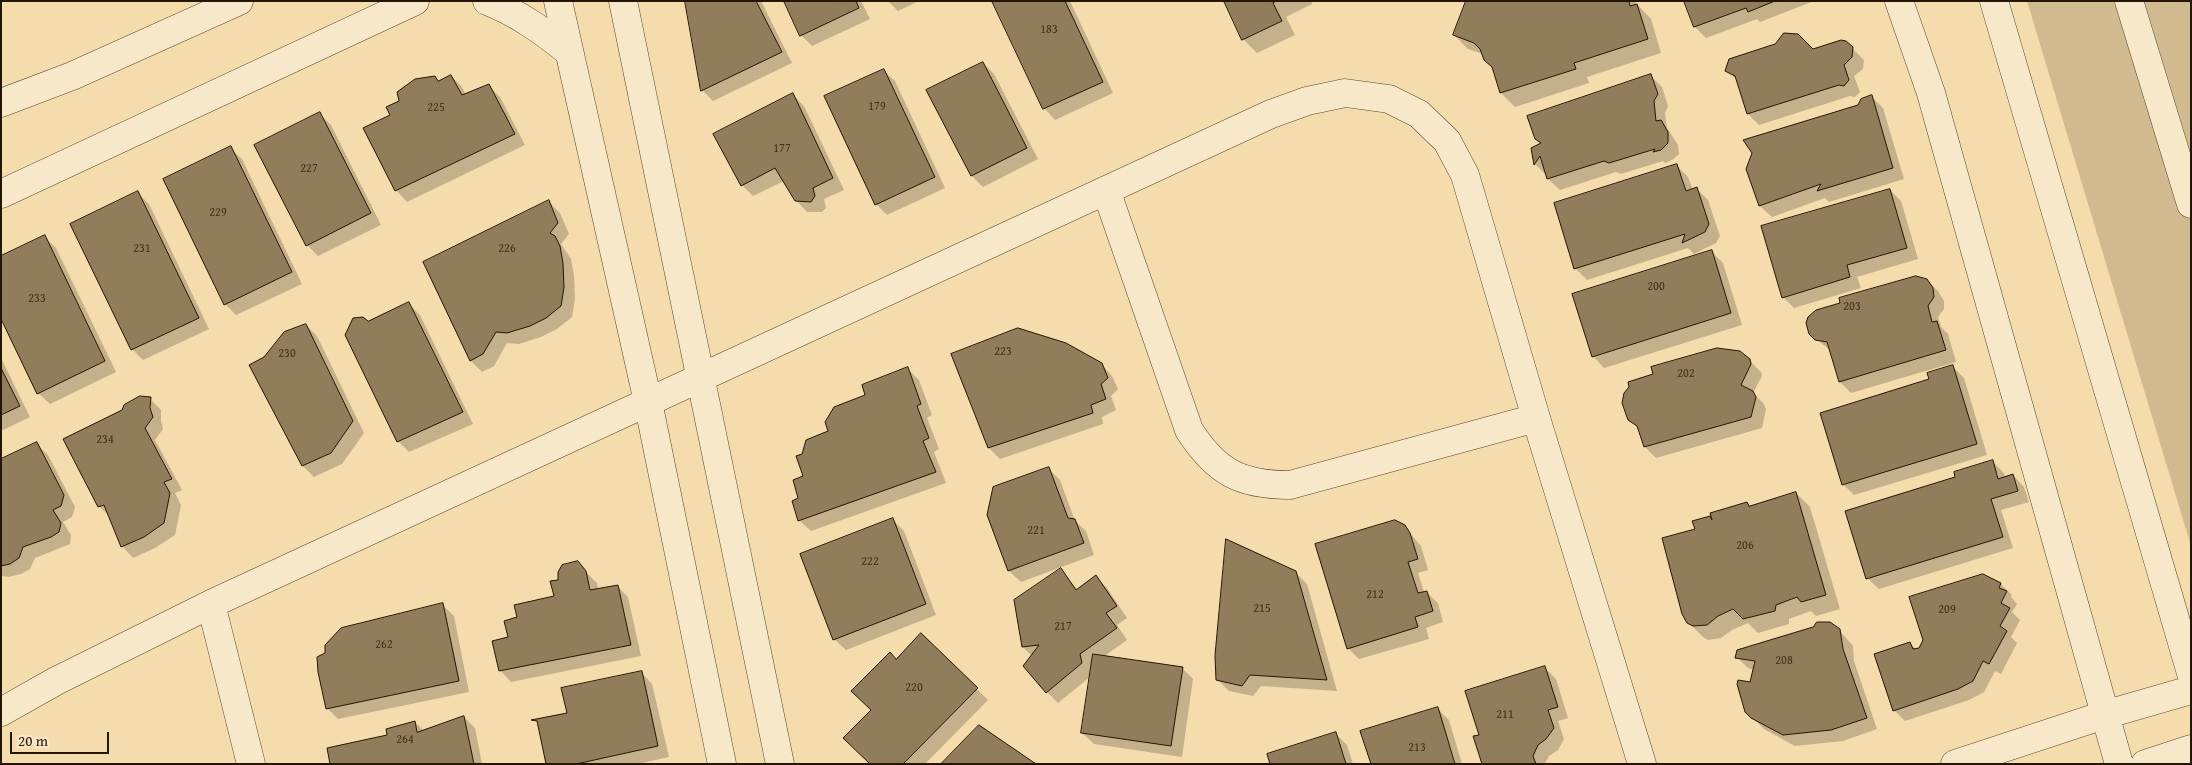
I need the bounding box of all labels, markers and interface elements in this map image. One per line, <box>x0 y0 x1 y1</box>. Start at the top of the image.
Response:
house number: 183 <box>1040 23 1058 37</box>
house number: 179 <box>868 100 886 114</box>
house number: 225 <box>427 101 445 115</box>
house number: 177 <box>773 142 791 156</box>
house number: 227 <box>300 162 318 176</box>
house number: 229 <box>209 206 227 220</box>
house number: 231 <box>133 242 151 256</box>
house number: 226 <box>498 242 516 256</box>
house number: 200 <box>1647 280 1665 294</box>
house number: 233 <box>28 292 46 306</box>
house number: 203 <box>1843 300 1861 314</box>
house number: 223 <box>994 345 1012 359</box>
house number: 230 <box>278 347 296 361</box>
house number: 202 <box>1677 367 1695 381</box>
house number: 234 <box>96 433 114 447</box>
house number: 221 <box>1027 524 1045 538</box>
house number: 206 <box>1736 539 1754 553</box>
house number: 222 <box>861 555 879 569</box>
house number: 212 <box>1366 588 1384 602</box>
house number: 215 <box>1253 602 1271 616</box>
house number: 209 <box>1938 603 1956 617</box>
house number: 217 <box>1054 620 1072 634</box>
house number: 262 <box>375 638 393 652</box>
house number: 208 <box>1775 654 1793 668</box>
house number: 220 <box>905 681 923 695</box>
house number: 211 <box>1496 708 1514 722</box>
scale bar <box>12 722 111 754</box>
text: 20 m <box>18 730 48 751</box>
house number: 264 <box>396 733 414 747</box>
house number: 213 <box>1408 741 1426 755</box>

